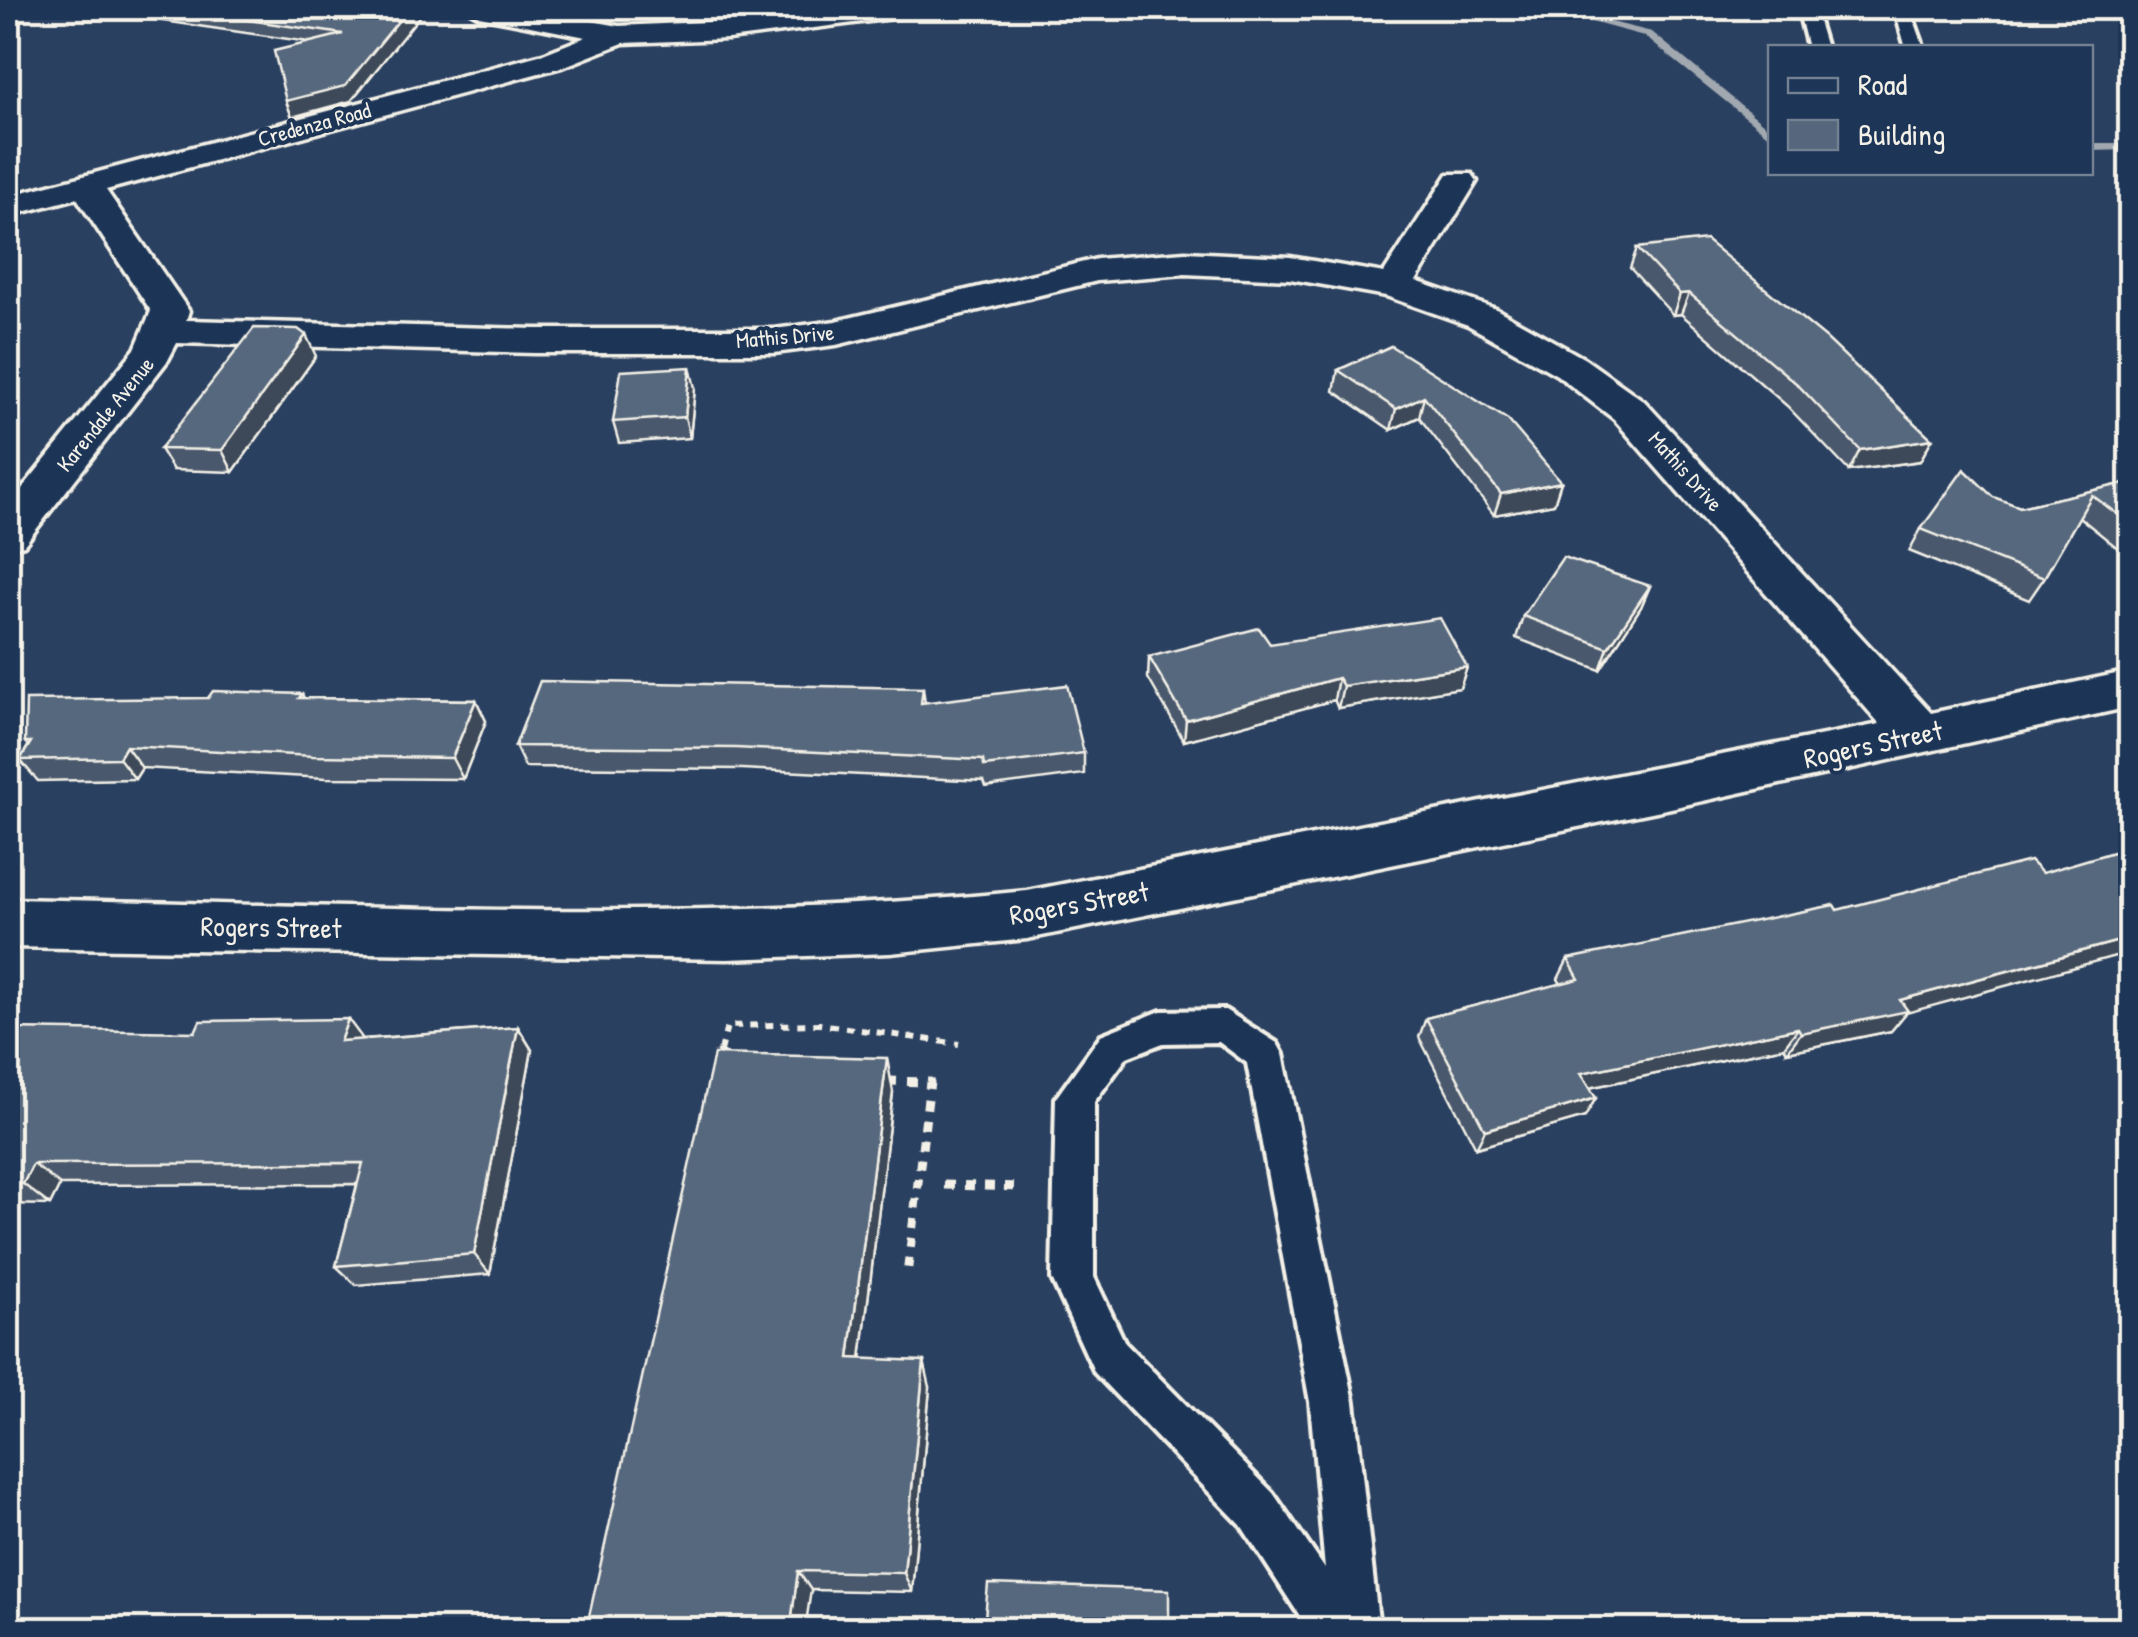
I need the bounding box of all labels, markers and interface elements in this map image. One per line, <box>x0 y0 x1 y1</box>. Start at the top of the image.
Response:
legend <box>1768 45 2093 175</box>
text: Road <box>1858 64 1907 104</box>
street label: Credenza Road <box>254 94 374 153</box>
text: Building <box>1858 114 1945 154</box>
street label: Mathis Drive <box>735 317 836 355</box>
street label: Karendale Avenue <box>49 350 161 478</box>
street label: Mathis Drive <box>1642 424 1730 518</box>
street label: Rogers Street <box>1800 711 1946 777</box>
street label: Rogers Street <box>1006 872 1152 934</box>
street label: Rogers Street <box>200 907 342 947</box>

